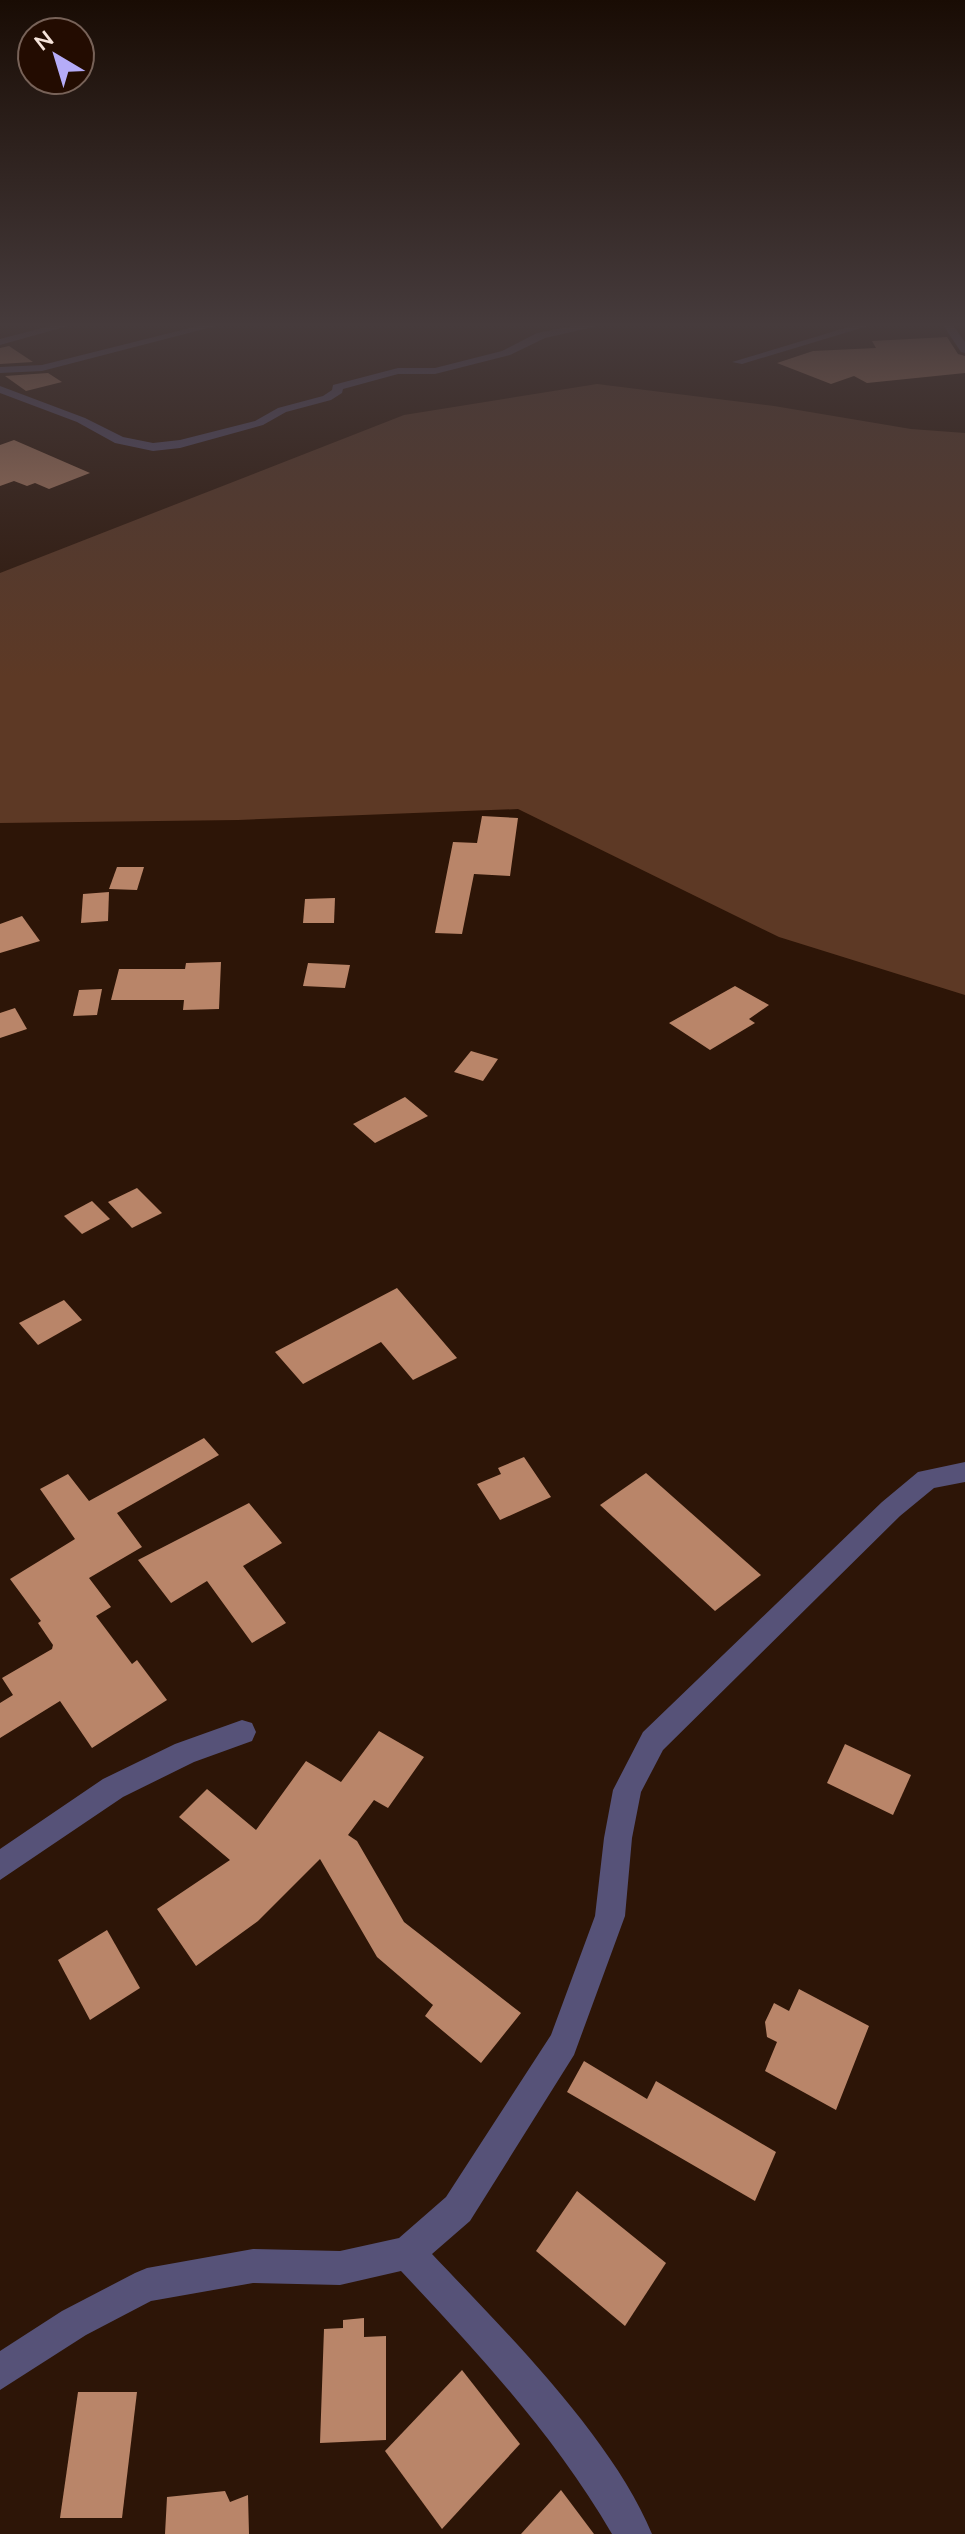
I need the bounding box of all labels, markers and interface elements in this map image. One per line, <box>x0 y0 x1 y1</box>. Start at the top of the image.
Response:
north arrow <box>16 16 96 96</box>
text: N <box>29 24 59 56</box>

